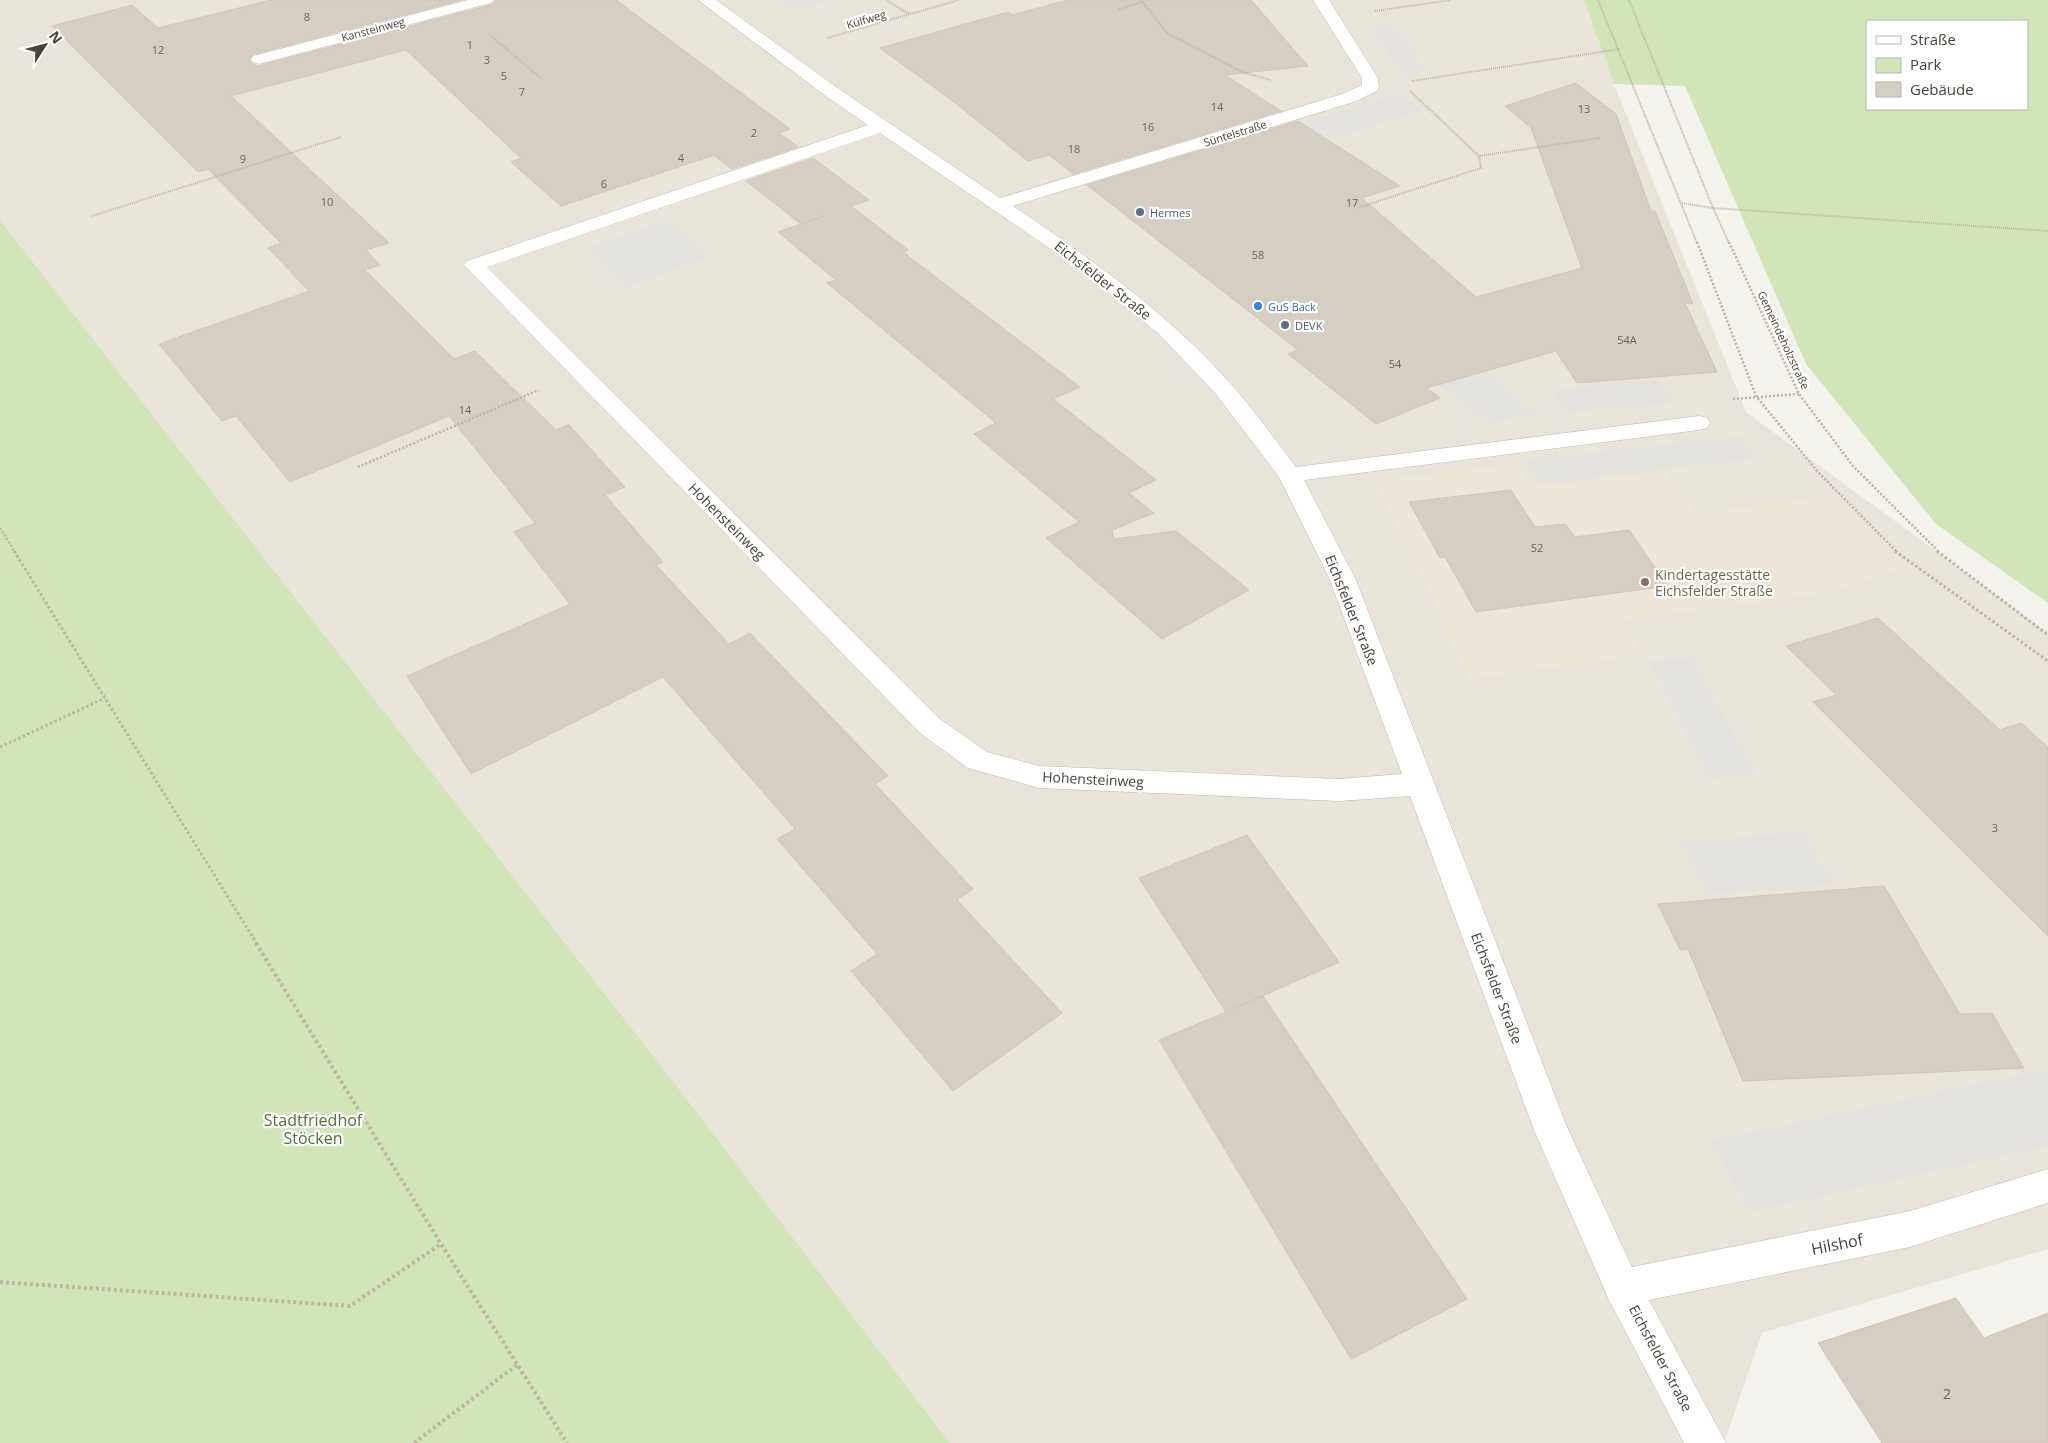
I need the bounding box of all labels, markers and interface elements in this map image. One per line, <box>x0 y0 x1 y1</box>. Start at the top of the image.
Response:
street label: Külfweg <box>844 6 888 32</box>
house number: 8 <box>304 9 310 24</box>
street label: Kansteinweg <box>340 13 406 45</box>
north arrow <box>20 20 70 70</box>
legend <box>1866 20 2028 110</box>
text: N <box>45 27 67 47</box>
text: Straße <box>1910 29 1956 49</box>
house number: 1 <box>467 37 473 52</box>
house number: 12 <box>152 42 164 57</box>
house number: 3 <box>484 52 490 67</box>
text: Park <box>1910 54 1941 74</box>
house number: 5 <box>501 68 507 83</box>
text: Gebäude <box>1910 79 1974 99</box>
house number: 7 <box>519 84 525 99</box>
house number: 14 <box>1211 99 1224 114</box>
house number: 13 <box>1578 101 1590 116</box>
street label: Süntelstraße <box>1202 116 1268 150</box>
house number: 16 <box>1142 119 1154 134</box>
house number: 2 <box>751 125 757 140</box>
house number: 18 <box>1068 141 1080 156</box>
house number: 4 <box>678 150 685 165</box>
house number: 9 <box>240 151 246 166</box>
house number: 6 <box>601 176 607 191</box>
house number: 10 <box>321 194 333 209</box>
house number: 17 <box>1346 195 1358 210</box>
place label: Hermes <box>1150 205 1190 220</box>
marker: Hermes <box>1134 206 1146 218</box>
street label: Eichsfelder Straße <box>1051 236 1155 324</box>
house number: 58 <box>1252 247 1264 262</box>
street label: Gemeindeholzstraße <box>1755 288 1813 392</box>
place label: GuS Back <box>1268 299 1316 314</box>
marker: GuS Back <box>1252 300 1264 312</box>
place label: DEVK <box>1295 318 1323 333</box>
marker: DEVK <box>1279 319 1291 331</box>
house number: 54A <box>1617 332 1637 347</box>
house number: 54 <box>1389 356 1402 371</box>
house number: 14 <box>459 402 472 417</box>
street label: Hohensteinweg <box>684 478 770 564</box>
house number: 52 <box>1531 540 1543 555</box>
street label: Eichsfelder Straße <box>1321 552 1383 668</box>
place label: Kindertagesstätte Eichsfelder Straße <box>1655 565 1773 600</box>
marker: Kindertagesstätte Eichsfelder Straße <box>1639 576 1651 588</box>
street label: Hohensteinweg <box>1042 767 1145 791</box>
house number: 3 <box>1992 820 1998 835</box>
street label: Eichsfelder Straße <box>1467 930 1527 1047</box>
park label: Stadtfriedhof Stöcken <box>264 1109 364 1149</box>
street label: Hilshof <box>1809 1228 1866 1260</box>
street label: Eichsfelder Straße <box>1625 1301 1697 1415</box>
house number: 2 <box>1943 1384 1951 1403</box>

